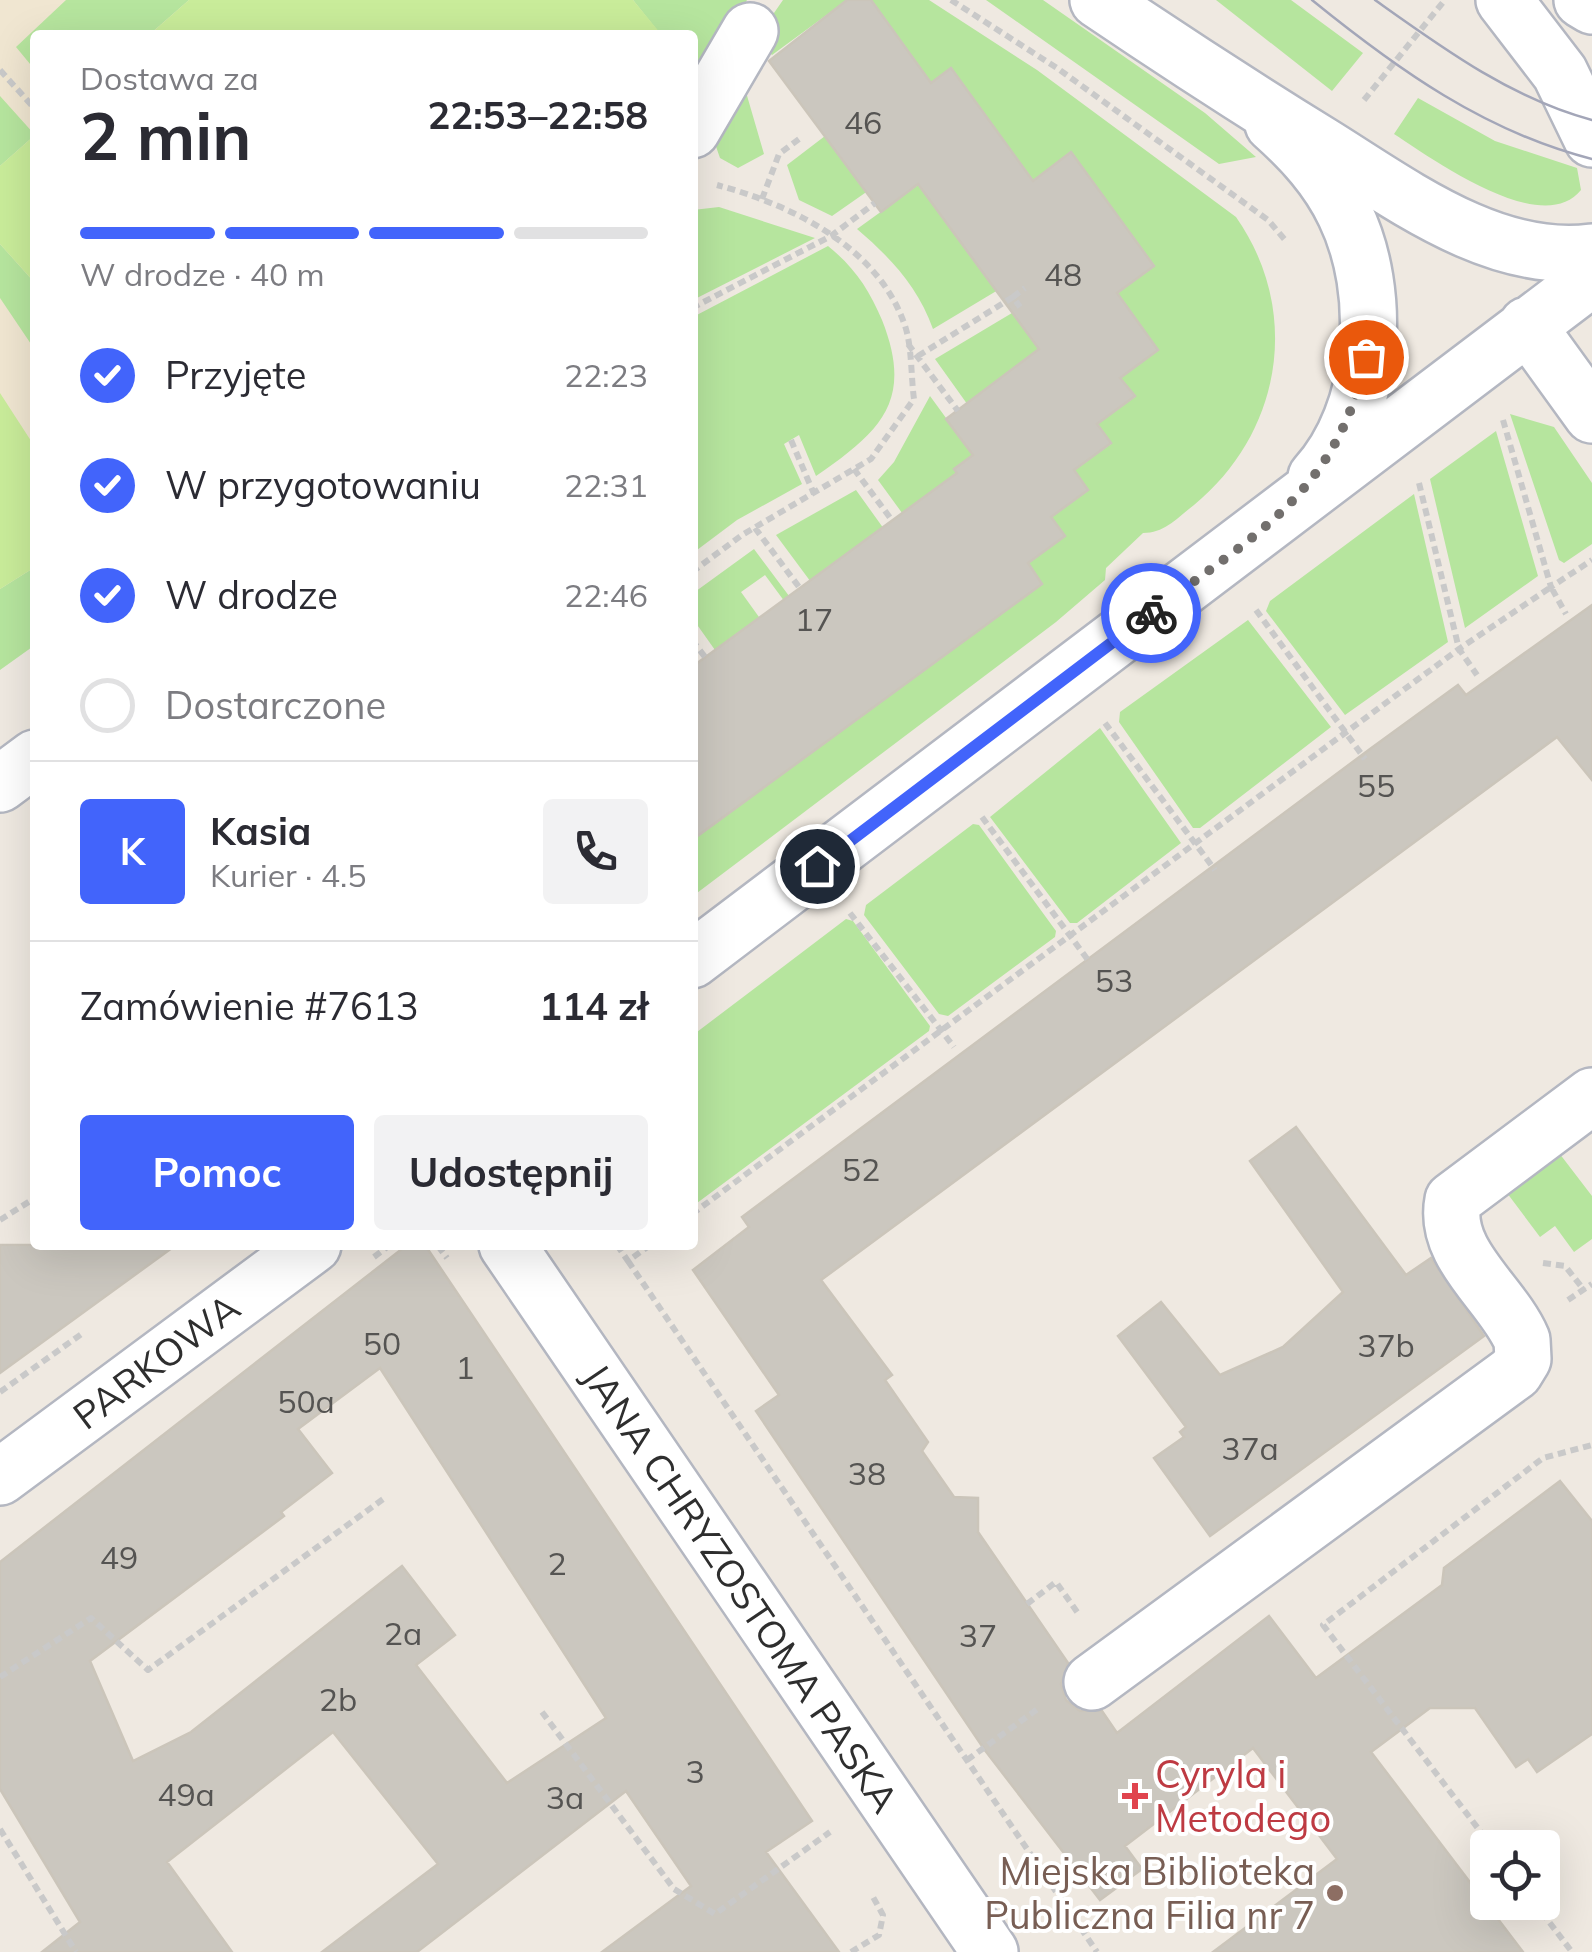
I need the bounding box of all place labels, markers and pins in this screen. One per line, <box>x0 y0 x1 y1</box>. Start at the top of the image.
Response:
pin <box>1324 315 1409 400</box>
pin <box>775 824 860 909</box>
place label: Cyryla i Metodego <box>1155 1750 1331 1842</box>
marker: Cyryla i Metodego <box>1124 1785 1146 1807</box>
place label: Miejska Biblioteka Publiczna Filia nr 7 <box>984 1847 1315 1939</box>
marker: Miejska Biblioteka Publiczna Filia nr 7 <box>1324 1882 1346 1904</box>

